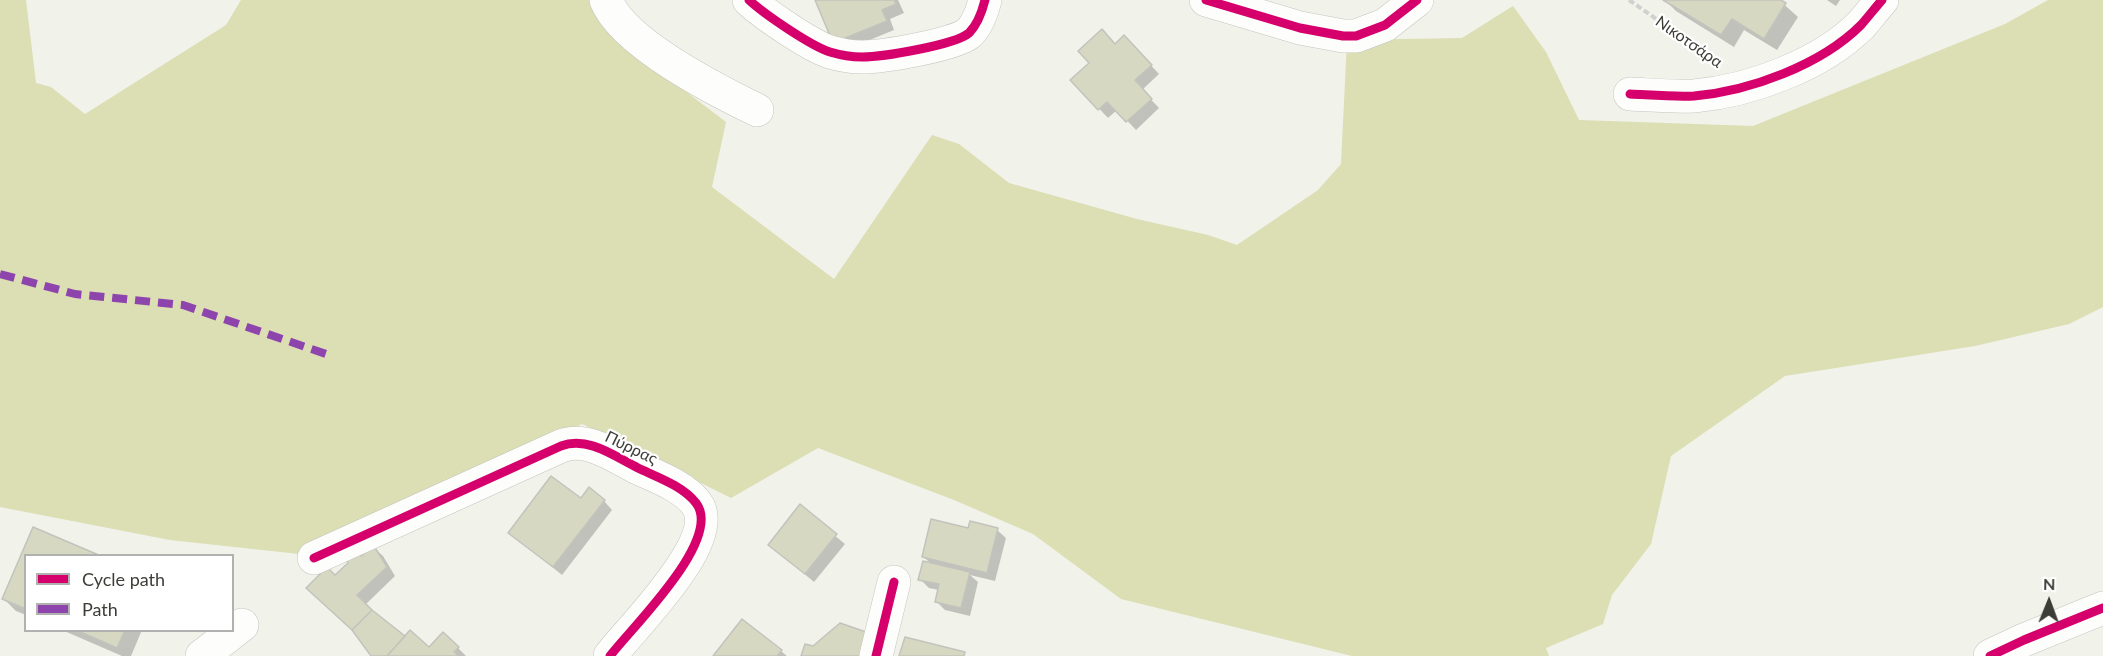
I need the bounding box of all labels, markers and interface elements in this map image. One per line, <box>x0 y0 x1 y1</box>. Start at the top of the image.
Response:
street label: Νικοτσάρα <box>1652 12 1726 72</box>
street label: Πύρρας <box>602 427 660 469</box>
legend <box>24 554 234 632</box>
text: Cycle path <box>82 568 165 590</box>
north arrow <box>2019 572 2079 632</box>
text: N <box>2043 574 2056 593</box>
text: Path <box>82 598 118 620</box>

